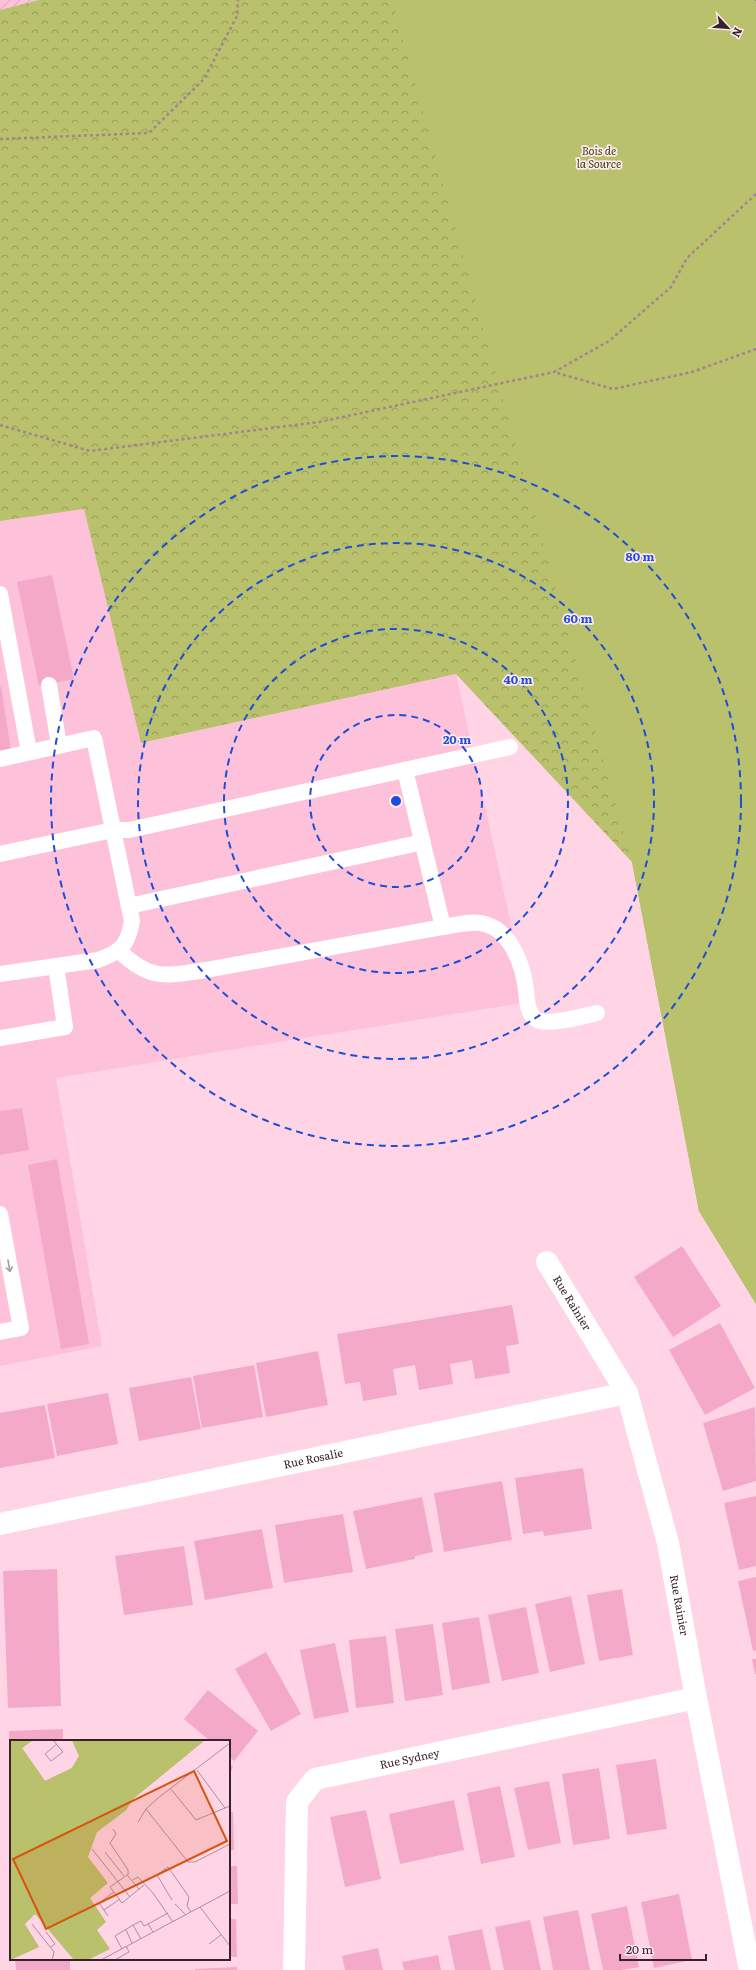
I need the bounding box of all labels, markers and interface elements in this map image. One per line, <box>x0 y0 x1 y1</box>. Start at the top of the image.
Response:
north arrow <box>708 8 748 48</box>
text: N <box>729 25 747 40</box>
park label: Bois de la Source <box>577 142 621 171</box>
text: 80 m <box>626 547 654 565</box>
text: 60 m <box>564 609 592 627</box>
text: 40 m <box>504 670 533 688</box>
text: 20 m <box>443 730 471 748</box>
centre of rings <box>389 794 403 808</box>
one-way arrow <box>6 1259 14 1272</box>
street label: Rue Rainier <box>550 1272 596 1334</box>
street label: Rue Rosalie <box>282 1444 344 1472</box>
street label: Rue Rainier <box>667 1573 694 1637</box>
inset map <box>10 1740 230 1960</box>
street label: Rue Sydney <box>378 1744 441 1772</box>
scale bar <box>620 1936 706 1962</box>
text: 20 m <box>626 1940 653 1958</box>

